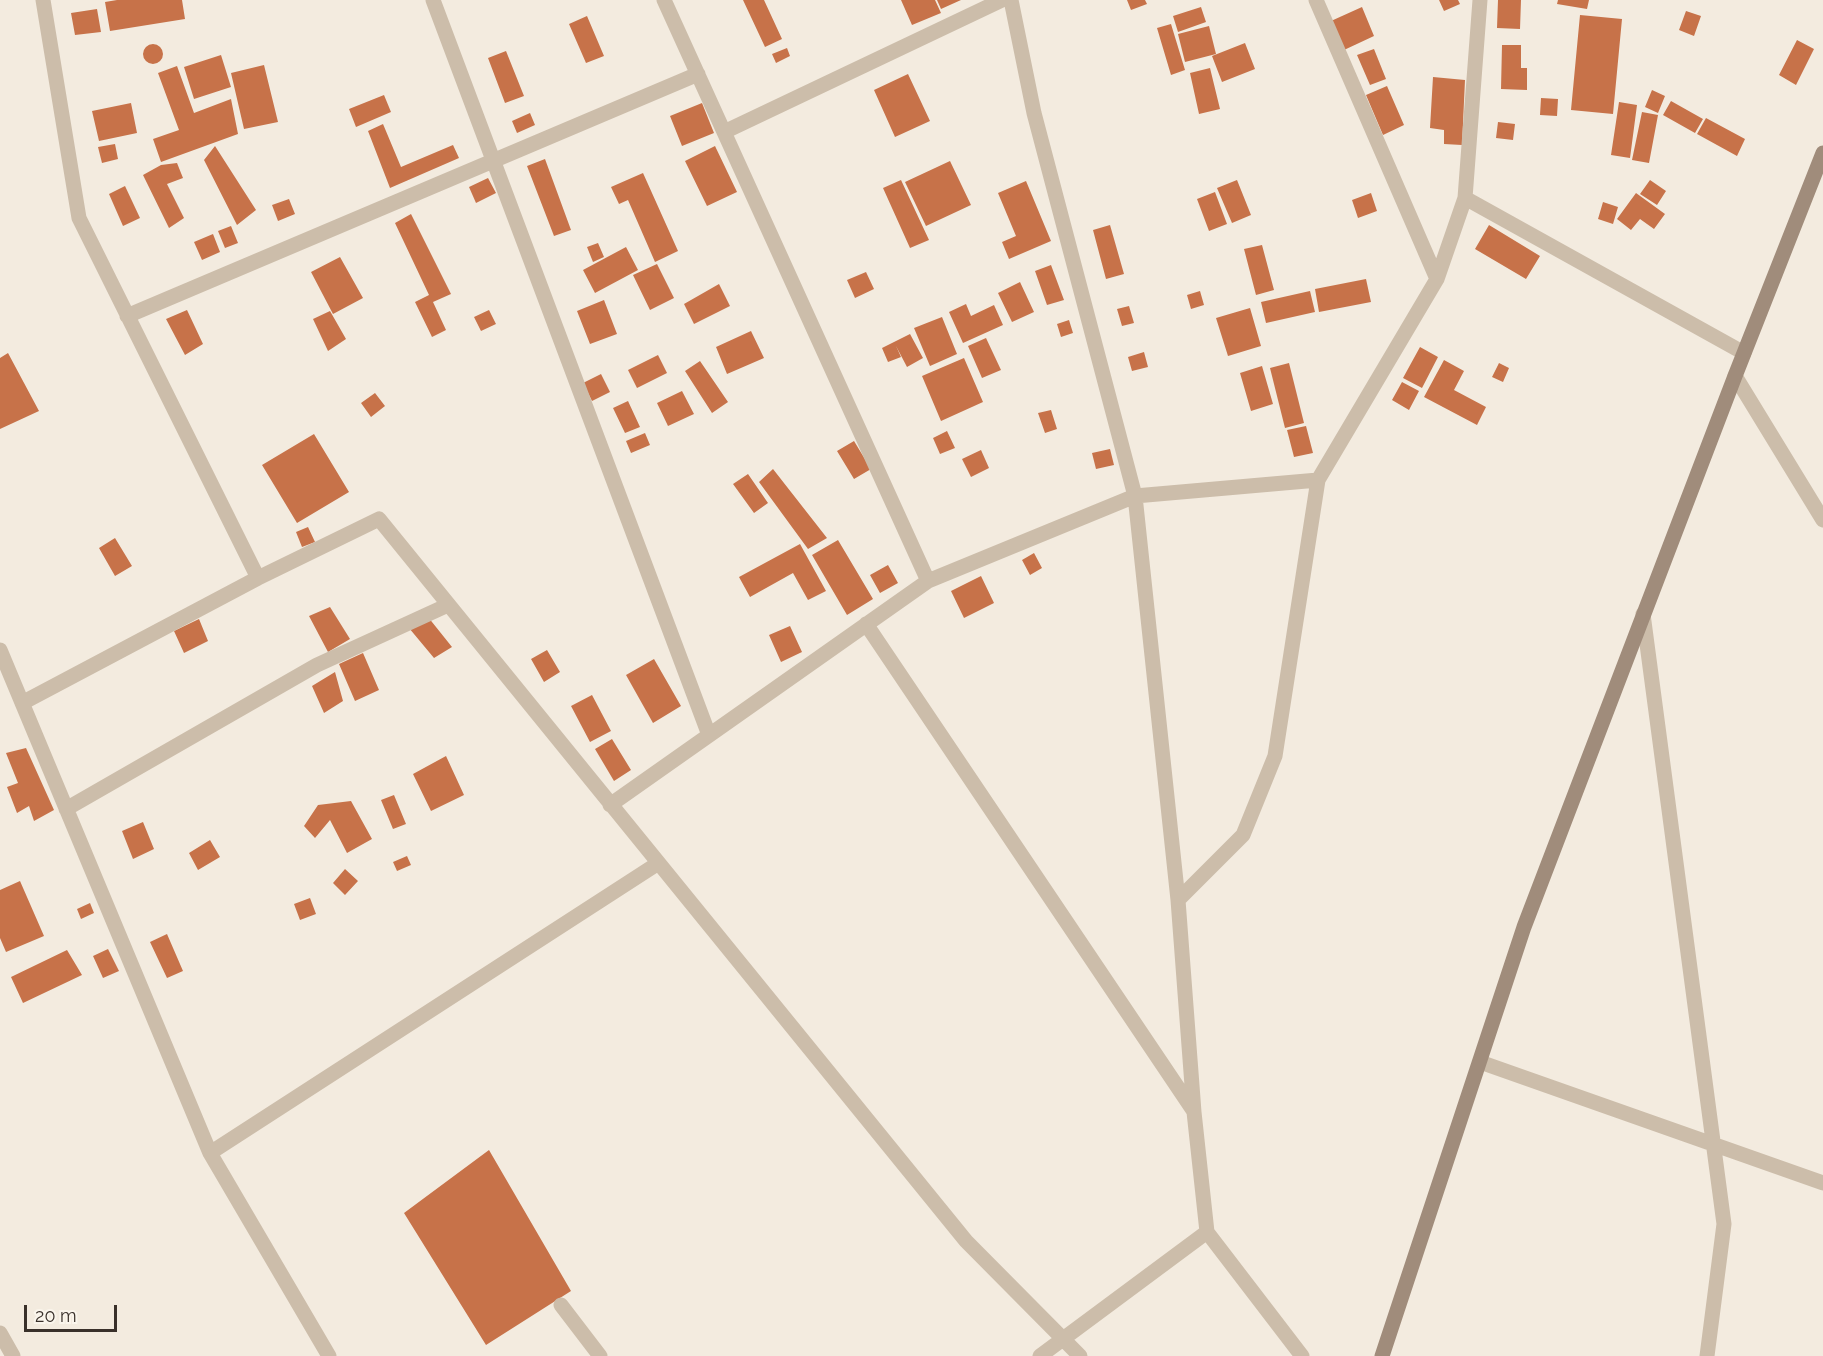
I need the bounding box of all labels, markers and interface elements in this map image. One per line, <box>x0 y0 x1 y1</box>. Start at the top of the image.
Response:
scale bar <box>27 1293 120 1331</box>
text: 20 m <box>35 1305 77 1326</box>

